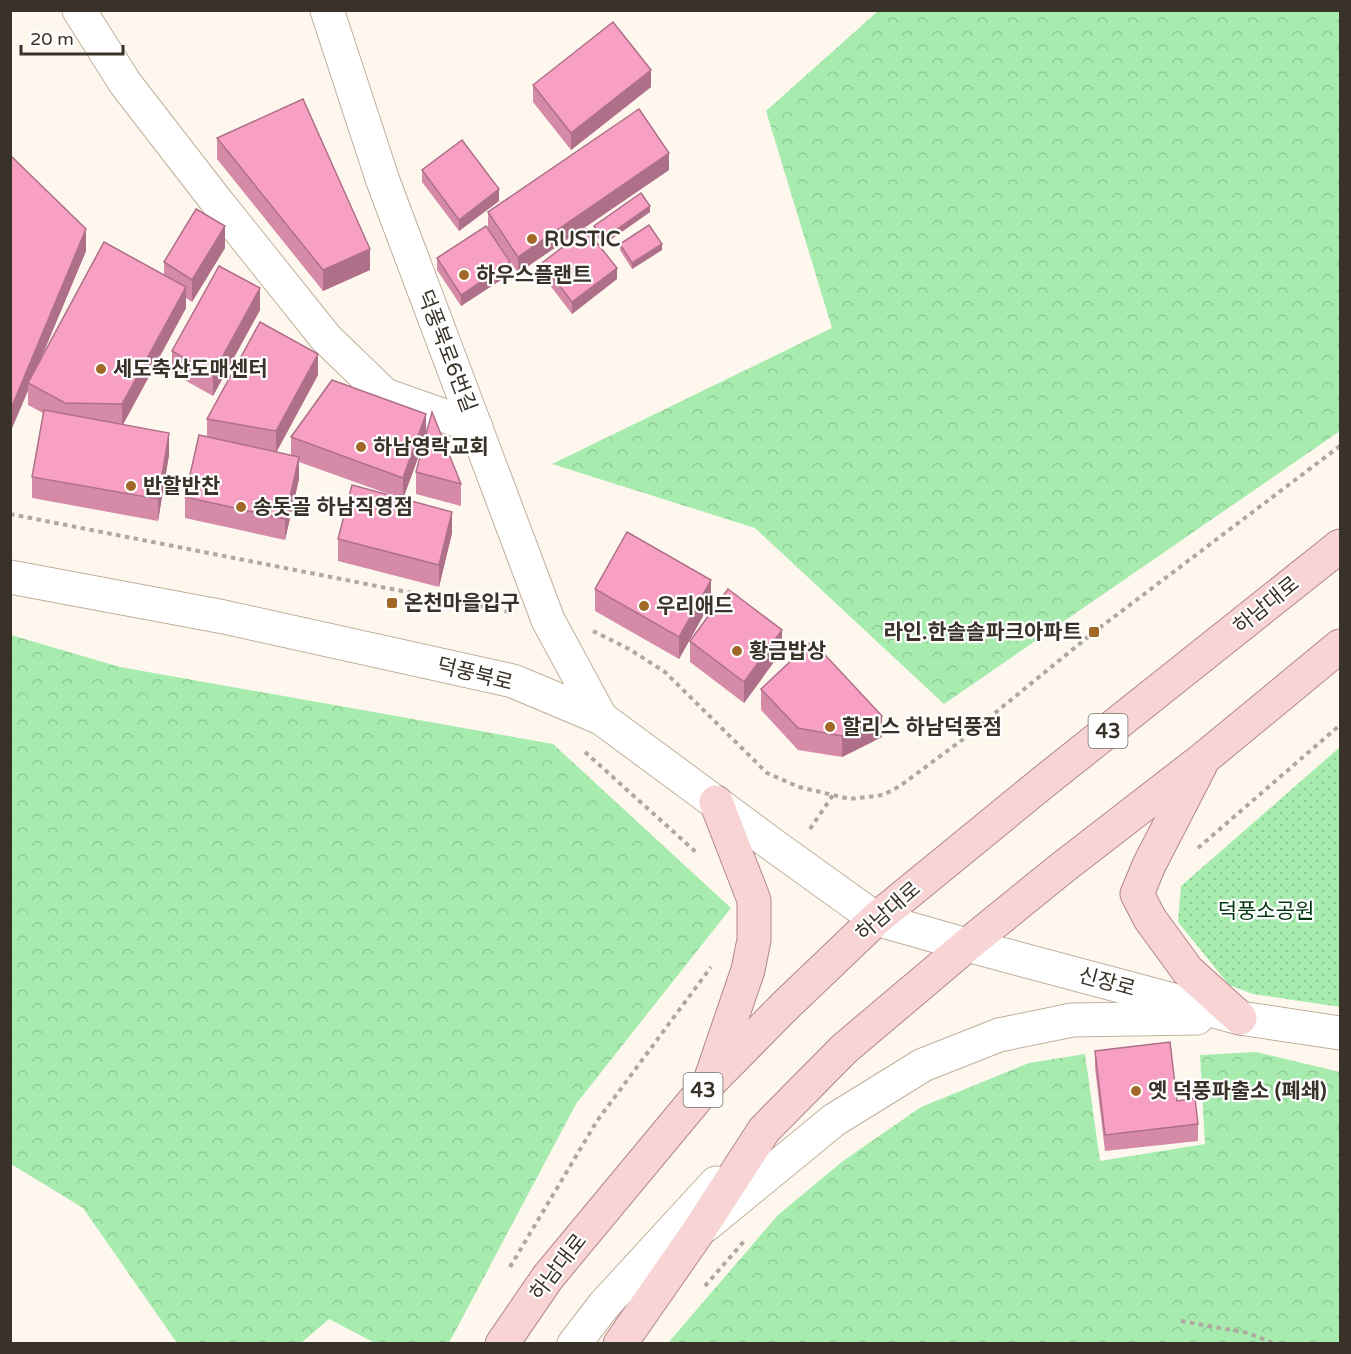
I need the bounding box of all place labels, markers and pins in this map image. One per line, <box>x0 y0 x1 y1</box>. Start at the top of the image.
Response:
place label: RUSTIC <box>544 227 621 252</box>
marker: RUSTIC <box>525 232 539 246</box>
place label: 하우스플랜트 <box>476 263 592 288</box>
marker: 하우스플랜트 <box>457 268 471 282</box>
place label: 세도축산도매센터 <box>113 357 268 382</box>
marker: 세도축산도매센터 <box>94 362 108 376</box>
place label: 하남영락교회 <box>373 435 489 460</box>
marker: 하남영락교회 <box>354 440 368 454</box>
place label: 반할반찬 <box>143 474 220 499</box>
marker: 반할반찬 <box>124 479 138 493</box>
place label: 송돗골 하남직영점 <box>253 495 413 520</box>
marker: 송돗골 하남직영점 <box>234 500 248 514</box>
place label: 온천마을입구 <box>404 591 520 616</box>
place label: 우리애드 <box>656 594 733 619</box>
marker: 온천마을입구 <box>385 596 399 610</box>
marker: 우리애드 <box>637 599 651 613</box>
place label: 라인.한솔솔파크아파트 <box>883 620 1082 645</box>
marker: 라인.한솔솔파크아파트 <box>1087 625 1101 639</box>
place label: 황금밥상 <box>749 639 826 664</box>
marker: 황금밥상 <box>730 644 744 658</box>
place label: 할리스 하남덕풍점 <box>842 715 1002 740</box>
marker: 할리스 하남덕풍점 <box>823 720 837 734</box>
place label: 옛 덕풍파출소 (폐쇄) <box>1148 1079 1327 1104</box>
marker: 옛 덕풍파출소 (폐쇄) <box>1129 1084 1143 1098</box>

